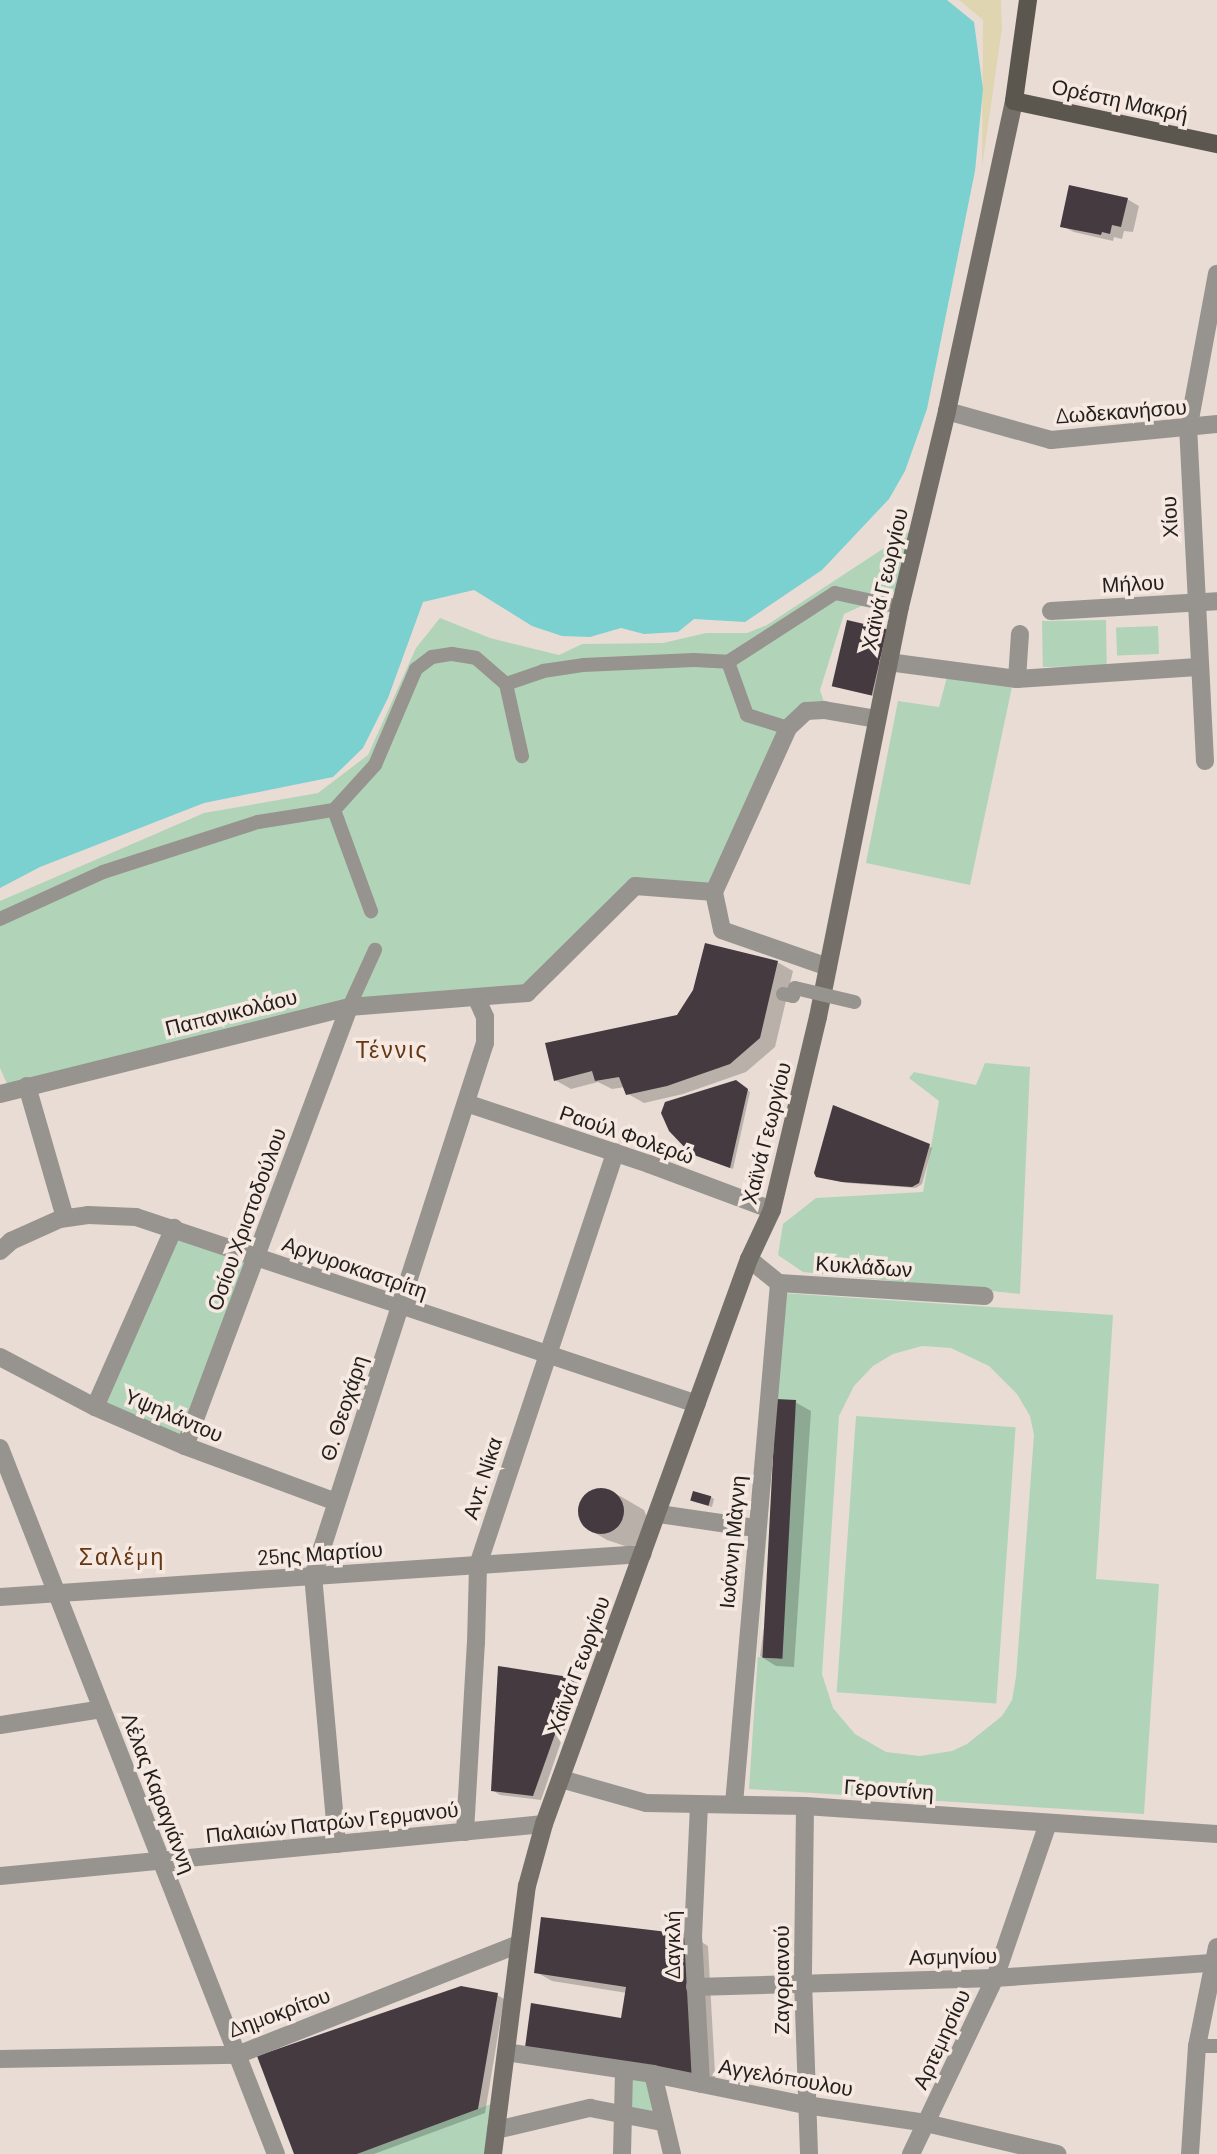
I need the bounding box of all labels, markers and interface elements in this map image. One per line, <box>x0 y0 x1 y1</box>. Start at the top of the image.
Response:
street label: Ορέστη Μακρή <box>1050 73 1190 127</box>
street label: Δωδεκανήσου <box>1055 394 1187 428</box>
street label: Χίου <box>1155 495 1183 539</box>
street label: Χαϊνά Γεωργίου <box>855 505 913 653</box>
street label: Μήλου <box>1101 569 1165 597</box>
street label: Παπανικολάου <box>162 983 300 1041</box>
district label: Τέννις <box>356 1035 428 1063</box>
street label: Χαϊνά Γεωργίου <box>736 1059 796 1207</box>
street label: Ραούλ Φολερώ <box>557 1099 697 1169</box>
street label: Οσίου Χριστοδούλου <box>201 1124 291 1314</box>
street label: Αργυροκαστρίτη <box>279 1230 431 1304</box>
street label: Κυκλάδων <box>815 1250 913 1282</box>
street label: Θ. Θεοχάρη <box>314 1352 372 1464</box>
street label: Υψηλάντου <box>121 1383 227 1447</box>
street label: Αντ. Νίκα <box>457 1434 507 1522</box>
street label: Ιωάννη Μὰγνη <box>714 1474 750 1610</box>
street label: 25ης Μαρτίου <box>257 1536 383 1570</box>
district label: Σαλέμη <box>79 1542 165 1570</box>
street label: Χαϊνά Γεωργίου <box>541 1592 615 1738</box>
street label: Λέλας Καραγιάννη <box>117 1709 201 1877</box>
street label: Γεροντίνη <box>843 1773 935 1805</box>
street label: Παλαιών Πατρών Γερμανού <box>204 1796 460 1848</box>
street label: Δαγκλή <box>659 1911 685 1979</box>
street label: Ζαγοριανού <box>768 1925 794 2035</box>
street label: Ασμηνίου <box>909 1943 997 1969</box>
street label: Δημοκρίτου <box>225 1982 333 2042</box>
street label: Αρτεμησίου <box>907 1985 975 2093</box>
street label: Αγγελόπουλου <box>717 2053 855 2101</box>

